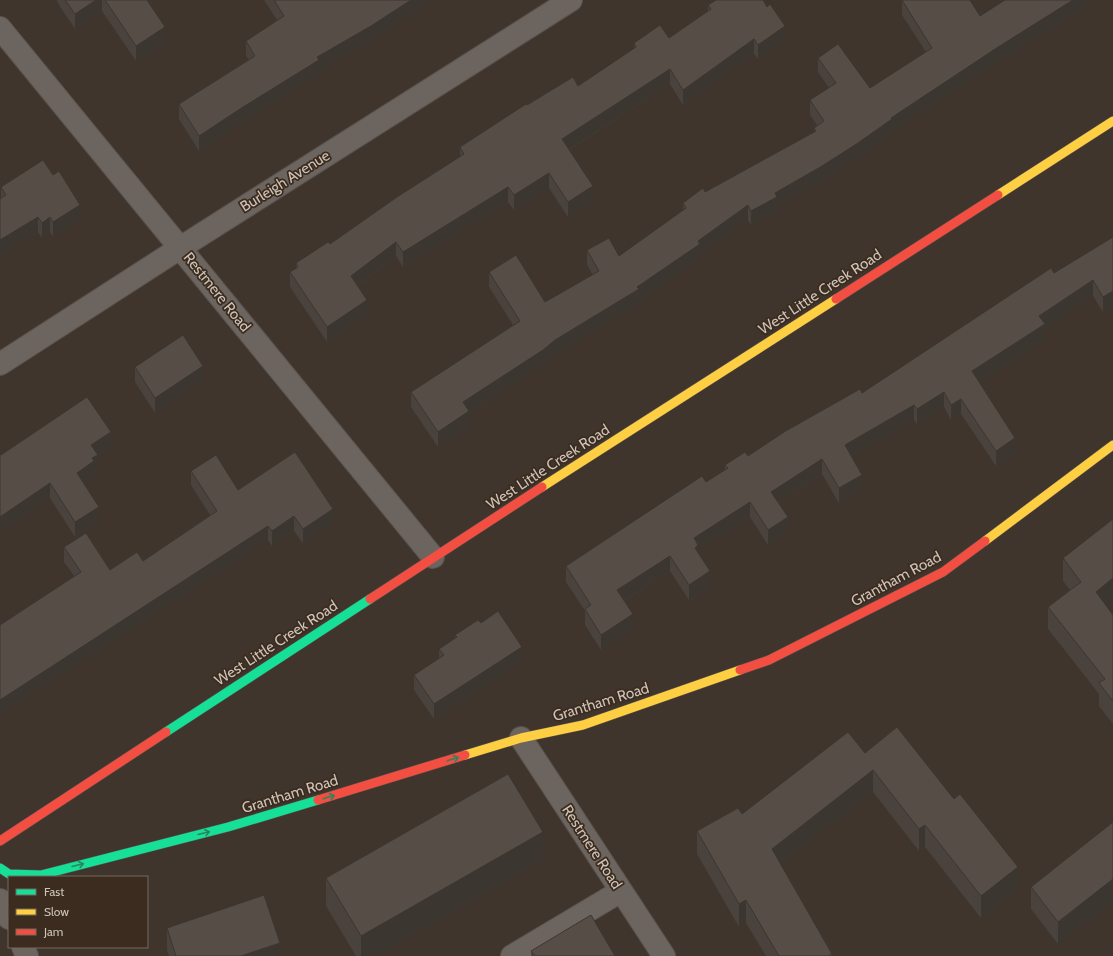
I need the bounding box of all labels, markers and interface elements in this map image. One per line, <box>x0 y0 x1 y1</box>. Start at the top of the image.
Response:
street label: Burleigh Avenue <box>237 146 333 216</box>
street label: West Little Creek Road <box>755 246 885 338</box>
street label: Restmere Road <box>180 249 254 335</box>
street label: West Little Creek Road <box>483 421 613 513</box>
street label: Grantham Road <box>848 548 944 610</box>
street label: West Little Creek Road <box>211 597 341 689</box>
street label: Grantham Road <box>551 679 651 725</box>
one-way arrow <box>447 755 460 762</box>
street label: Grantham Road <box>240 771 340 817</box>
one-way arrow <box>322 793 335 800</box>
street label: Restmere Road <box>558 802 626 892</box>
one-way arrow <box>197 829 210 837</box>
one-way arrow <box>71 861 84 869</box>
legend <box>8 876 148 948</box>
text: Fast <box>44 884 64 899</box>
text: Slow <box>44 904 69 919</box>
text: Jam <box>43 924 63 939</box>

